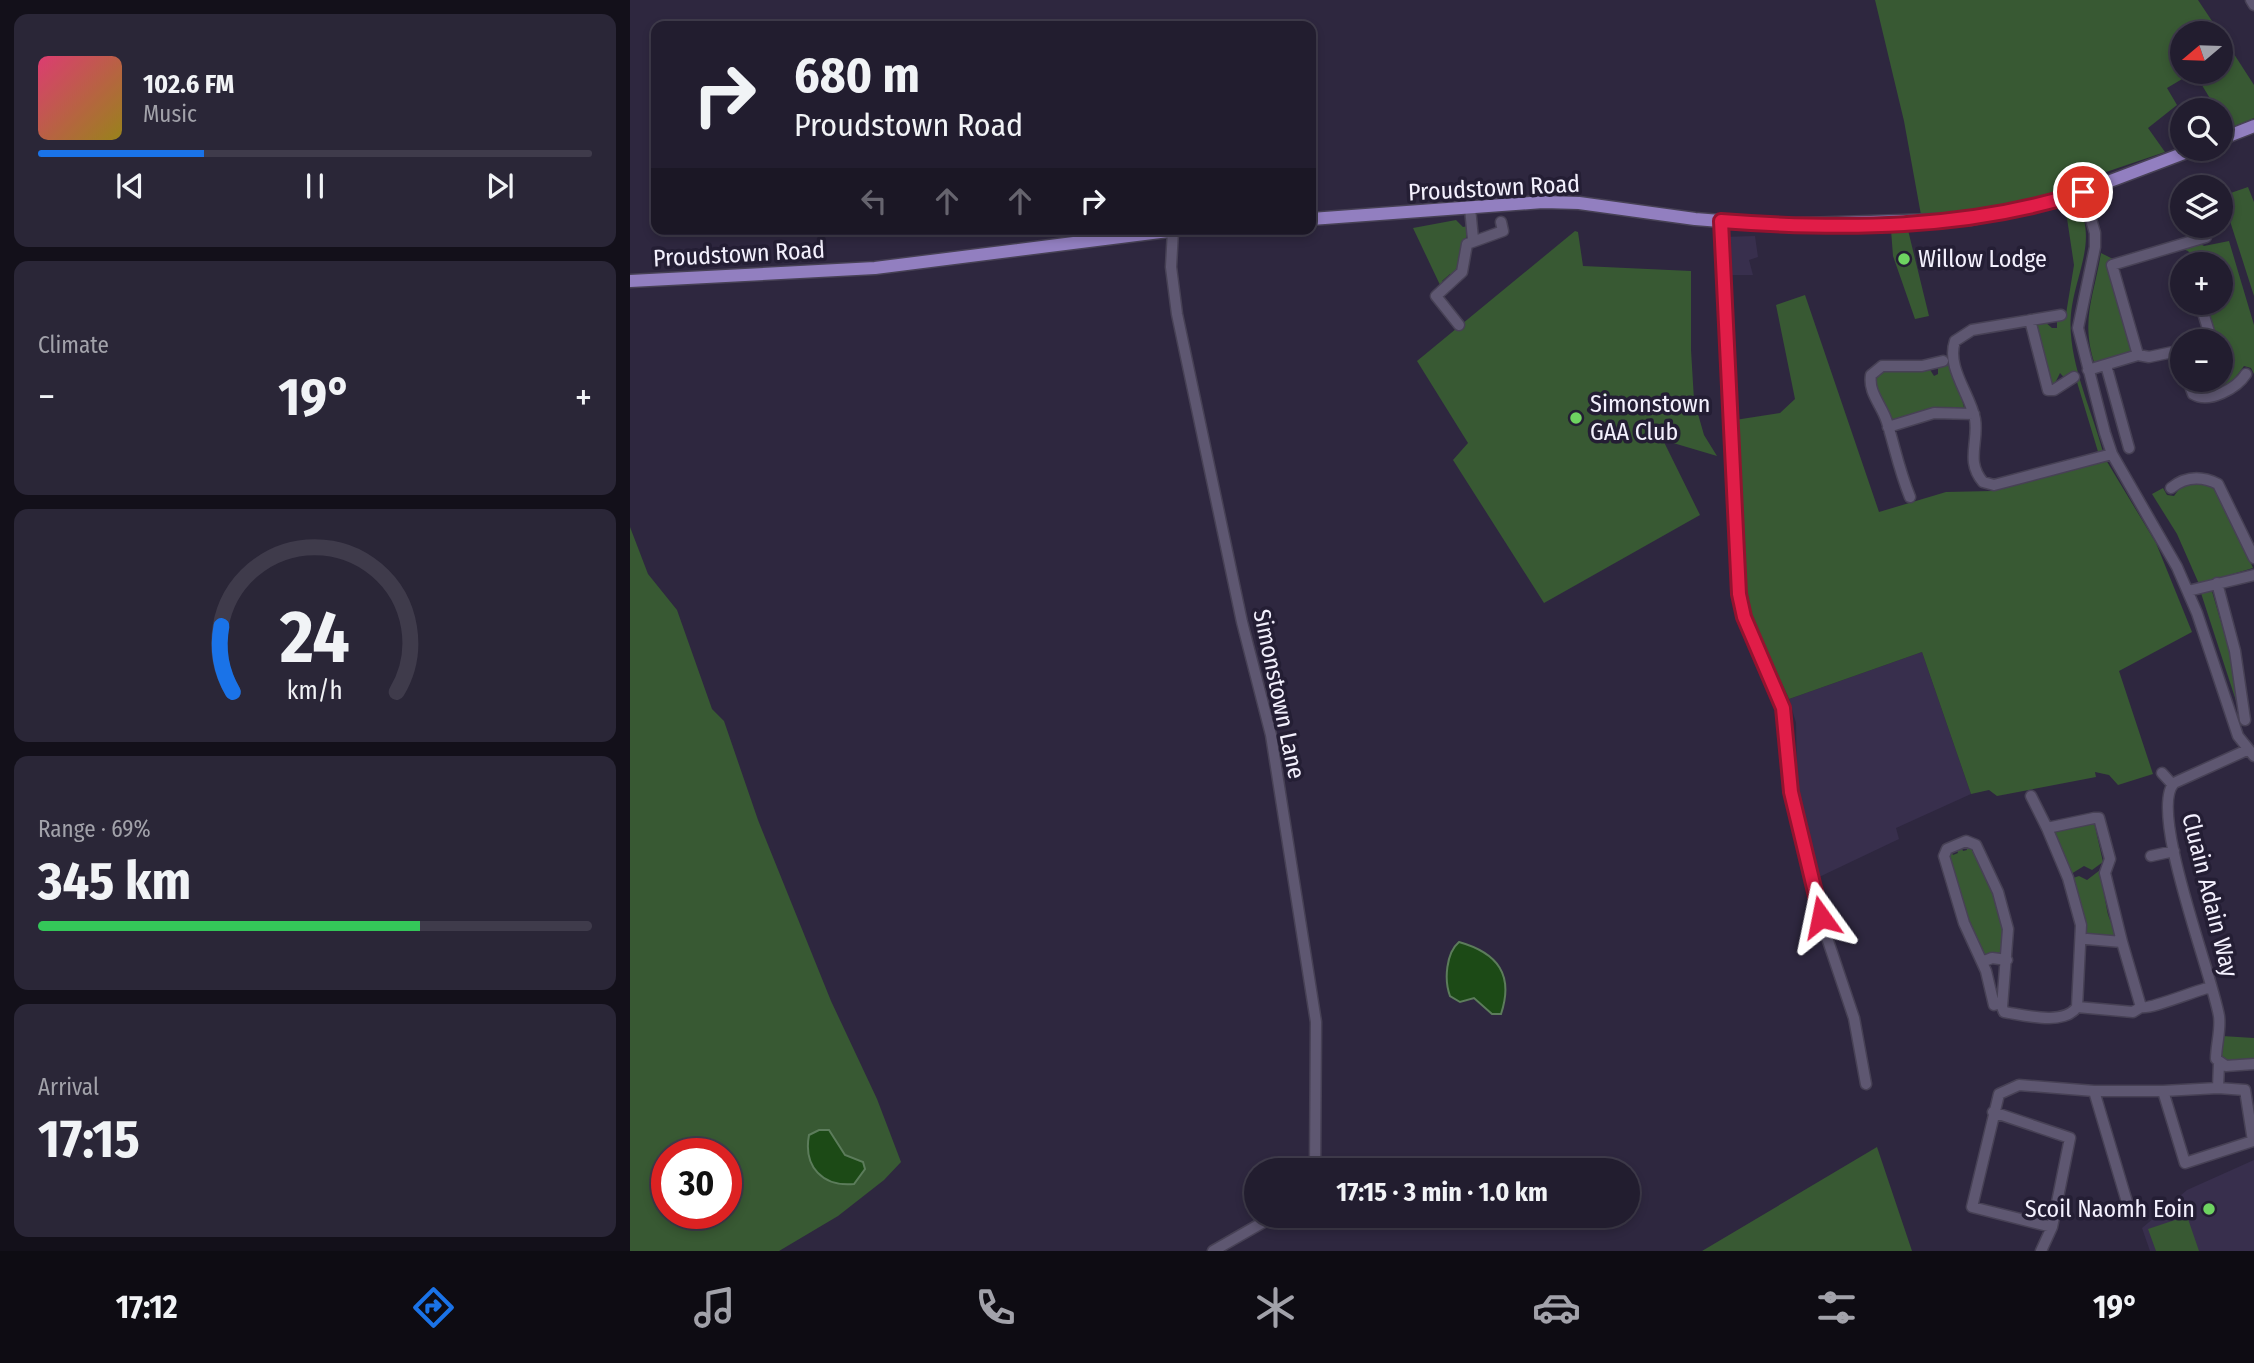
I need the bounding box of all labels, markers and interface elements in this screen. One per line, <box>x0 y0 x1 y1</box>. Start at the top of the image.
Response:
north arrow <box>2170 21 2233 84</box>
map controls <box>2170 21 2233 392</box>
text: 680 m <box>794 46 920 105</box>
icon: right <box>679 49 770 140</box>
text: 102.6 FM <box>143 69 234 100</box>
button: search <box>2170 98 2233 161</box>
text: Music <box>143 100 197 128</box>
text: Proudstown Road <box>794 106 1023 144</box>
pin <box>2053 162 2113 222</box>
icon: previous <box>111 167 149 205</box>
icon: pause <box>296 167 334 205</box>
icon: next <box>481 167 519 205</box>
street label: Proudstown Road <box>1407 170 1581 206</box>
icon: arrive <box>2064 173 2102 211</box>
button: layers <box>2170 175 2233 238</box>
icon: left <box>855 182 893 220</box>
icon: ahead <box>928 182 966 220</box>
icon: ahead <box>1001 182 1039 220</box>
icon: right <box>1074 182 1112 220</box>
street label: Proudstown Road <box>652 236 826 272</box>
place label: Willow Lodge <box>1918 245 2047 273</box>
marker: Willow Lodge <box>1896 251 1912 267</box>
button: + <box>2170 252 2233 315</box>
button: − <box>2170 329 2233 392</box>
text: Climate <box>38 331 109 359</box>
text: 19° <box>278 366 352 429</box>
text: − <box>38 374 55 420</box>
text: + <box>575 374 592 420</box>
place label: Simonstown GAA Club <box>1590 390 1710 446</box>
marker: Simonstown GAA Club <box>1568 410 1584 426</box>
text: 24 <box>279 594 350 681</box>
street label: Simonstown Lane <box>1247 607 1311 781</box>
text: km/h <box>287 675 343 705</box>
street label: Cluain Adain Way <box>2176 810 2244 980</box>
text: Range · 69% <box>38 815 151 843</box>
text: 345 km <box>38 850 191 913</box>
position arrow <box>1784 880 1858 954</box>
text: Arrival <box>38 1073 99 1101</box>
text: 17:15 <box>38 1108 140 1171</box>
speed limit sign: 30 <box>651 1138 742 1229</box>
text: 17:15 · 3 min · 1.0 km <box>1336 1177 1548 1208</box>
place label: Scoil Naomh Eoin <box>2025 1195 2195 1223</box>
marker: Scoil Naomh Eoin <box>2201 1201 2217 1217</box>
icon: directions <box>409 1283 458 1332</box>
icon: music <box>690 1283 739 1332</box>
icon: phone <box>971 1283 1020 1332</box>
icon: climate <box>1251 1283 1300 1332</box>
icon: car <box>1532 1283 1581 1332</box>
icon: filters <box>1812 1283 1861 1332</box>
text: 17:12 <box>116 1288 178 1326</box>
text: 19° <box>2093 1288 2138 1326</box>

